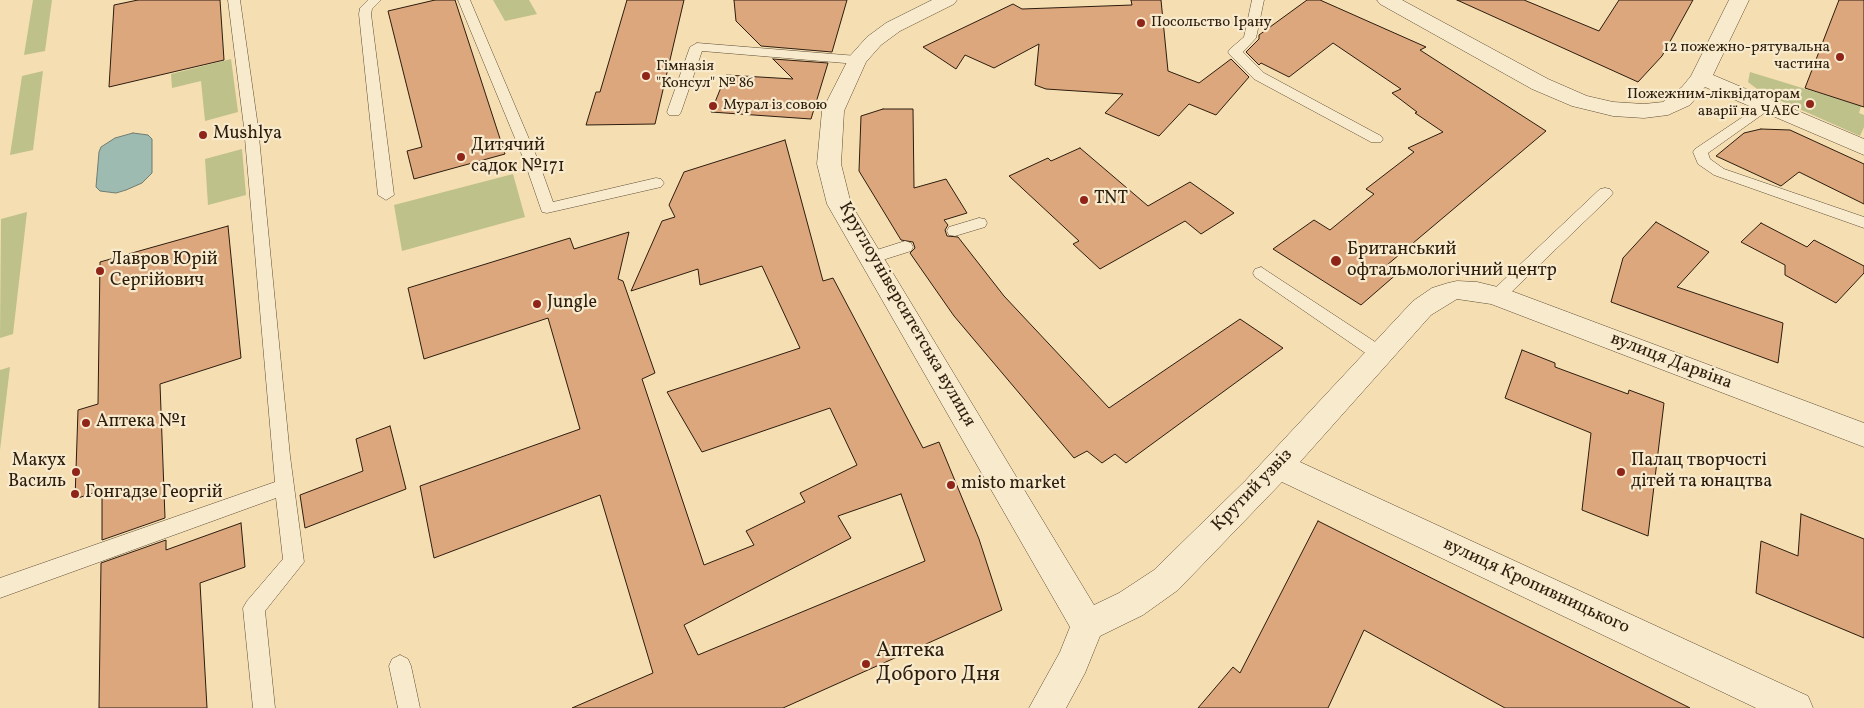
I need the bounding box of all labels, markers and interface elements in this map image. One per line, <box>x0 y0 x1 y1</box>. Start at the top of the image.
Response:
place label: Посольство Ірану <box>1151 14 1272 32</box>
marker: Посольство Ірану <box>1135 17 1147 29</box>
place label: 12 пожежно-рятувальна частина <box>1664 39 1830 74</box>
marker: 12 пожежно-рятувальна частина <box>1834 51 1846 63</box>
place label: Гімназія "Консул" № 86 <box>656 58 754 93</box>
marker: Гімназія "Консул" № 86 <box>640 70 652 82</box>
place label: Пожежним-ліквідаторам аварії на ЧАЕС <box>1627 86 1800 121</box>
place label: Мурал із совою <box>723 97 827 115</box>
marker: Пожежним-ліквідаторам аварії на ЧАЕС <box>1804 98 1816 110</box>
marker: Мурал із совою <box>707 100 719 112</box>
place label: Mushlya <box>213 124 282 146</box>
marker: Mushlya <box>197 129 209 141</box>
place label: Дитячий садок №171 <box>471 136 565 178</box>
marker: Дитячий садок №171 <box>455 151 467 163</box>
place label: TNT <box>1094 189 1128 211</box>
marker: TNT <box>1078 194 1090 206</box>
street label: Круглоуніверситетська вулиця <box>833 199 979 431</box>
place label: Британський офтальмологічний центр <box>1347 240 1557 282</box>
place label: Лавров Юрій Сергійович <box>110 250 218 292</box>
marker: Британський офтальмологічний центр <box>1329 254 1343 268</box>
marker: Лавров Юрій Сергійович <box>94 265 106 277</box>
place label: Jungle <box>547 293 597 315</box>
marker: Jungle <box>531 298 543 310</box>
street label: вулиця Дарвіна <box>1607 329 1735 395</box>
place label: Аптека №1 <box>96 412 187 434</box>
marker: Аптека №1 <box>80 417 92 429</box>
street label: Крутий узвіз <box>1208 445 1298 537</box>
place label: Макух Василь <box>8 451 66 494</box>
place label: Палац творчості дітей та юнацтва <box>1631 451 1772 494</box>
marker: Макух Василь <box>70 466 82 478</box>
marker: Палац творчості дітей та юнацтва <box>1615 466 1627 478</box>
place label: misto market <box>961 474 1066 496</box>
marker: misto market <box>945 479 957 491</box>
place label: Гонгадзе Георгій <box>85 483 223 505</box>
marker: Гонгадзе Георгій <box>69 488 81 500</box>
street label: вулиця Кропивницького <box>1439 534 1633 640</box>
place label: Аптека Доброго Дня <box>876 639 1000 689</box>
marker: Аптека Доброго Дня <box>860 658 872 670</box>

